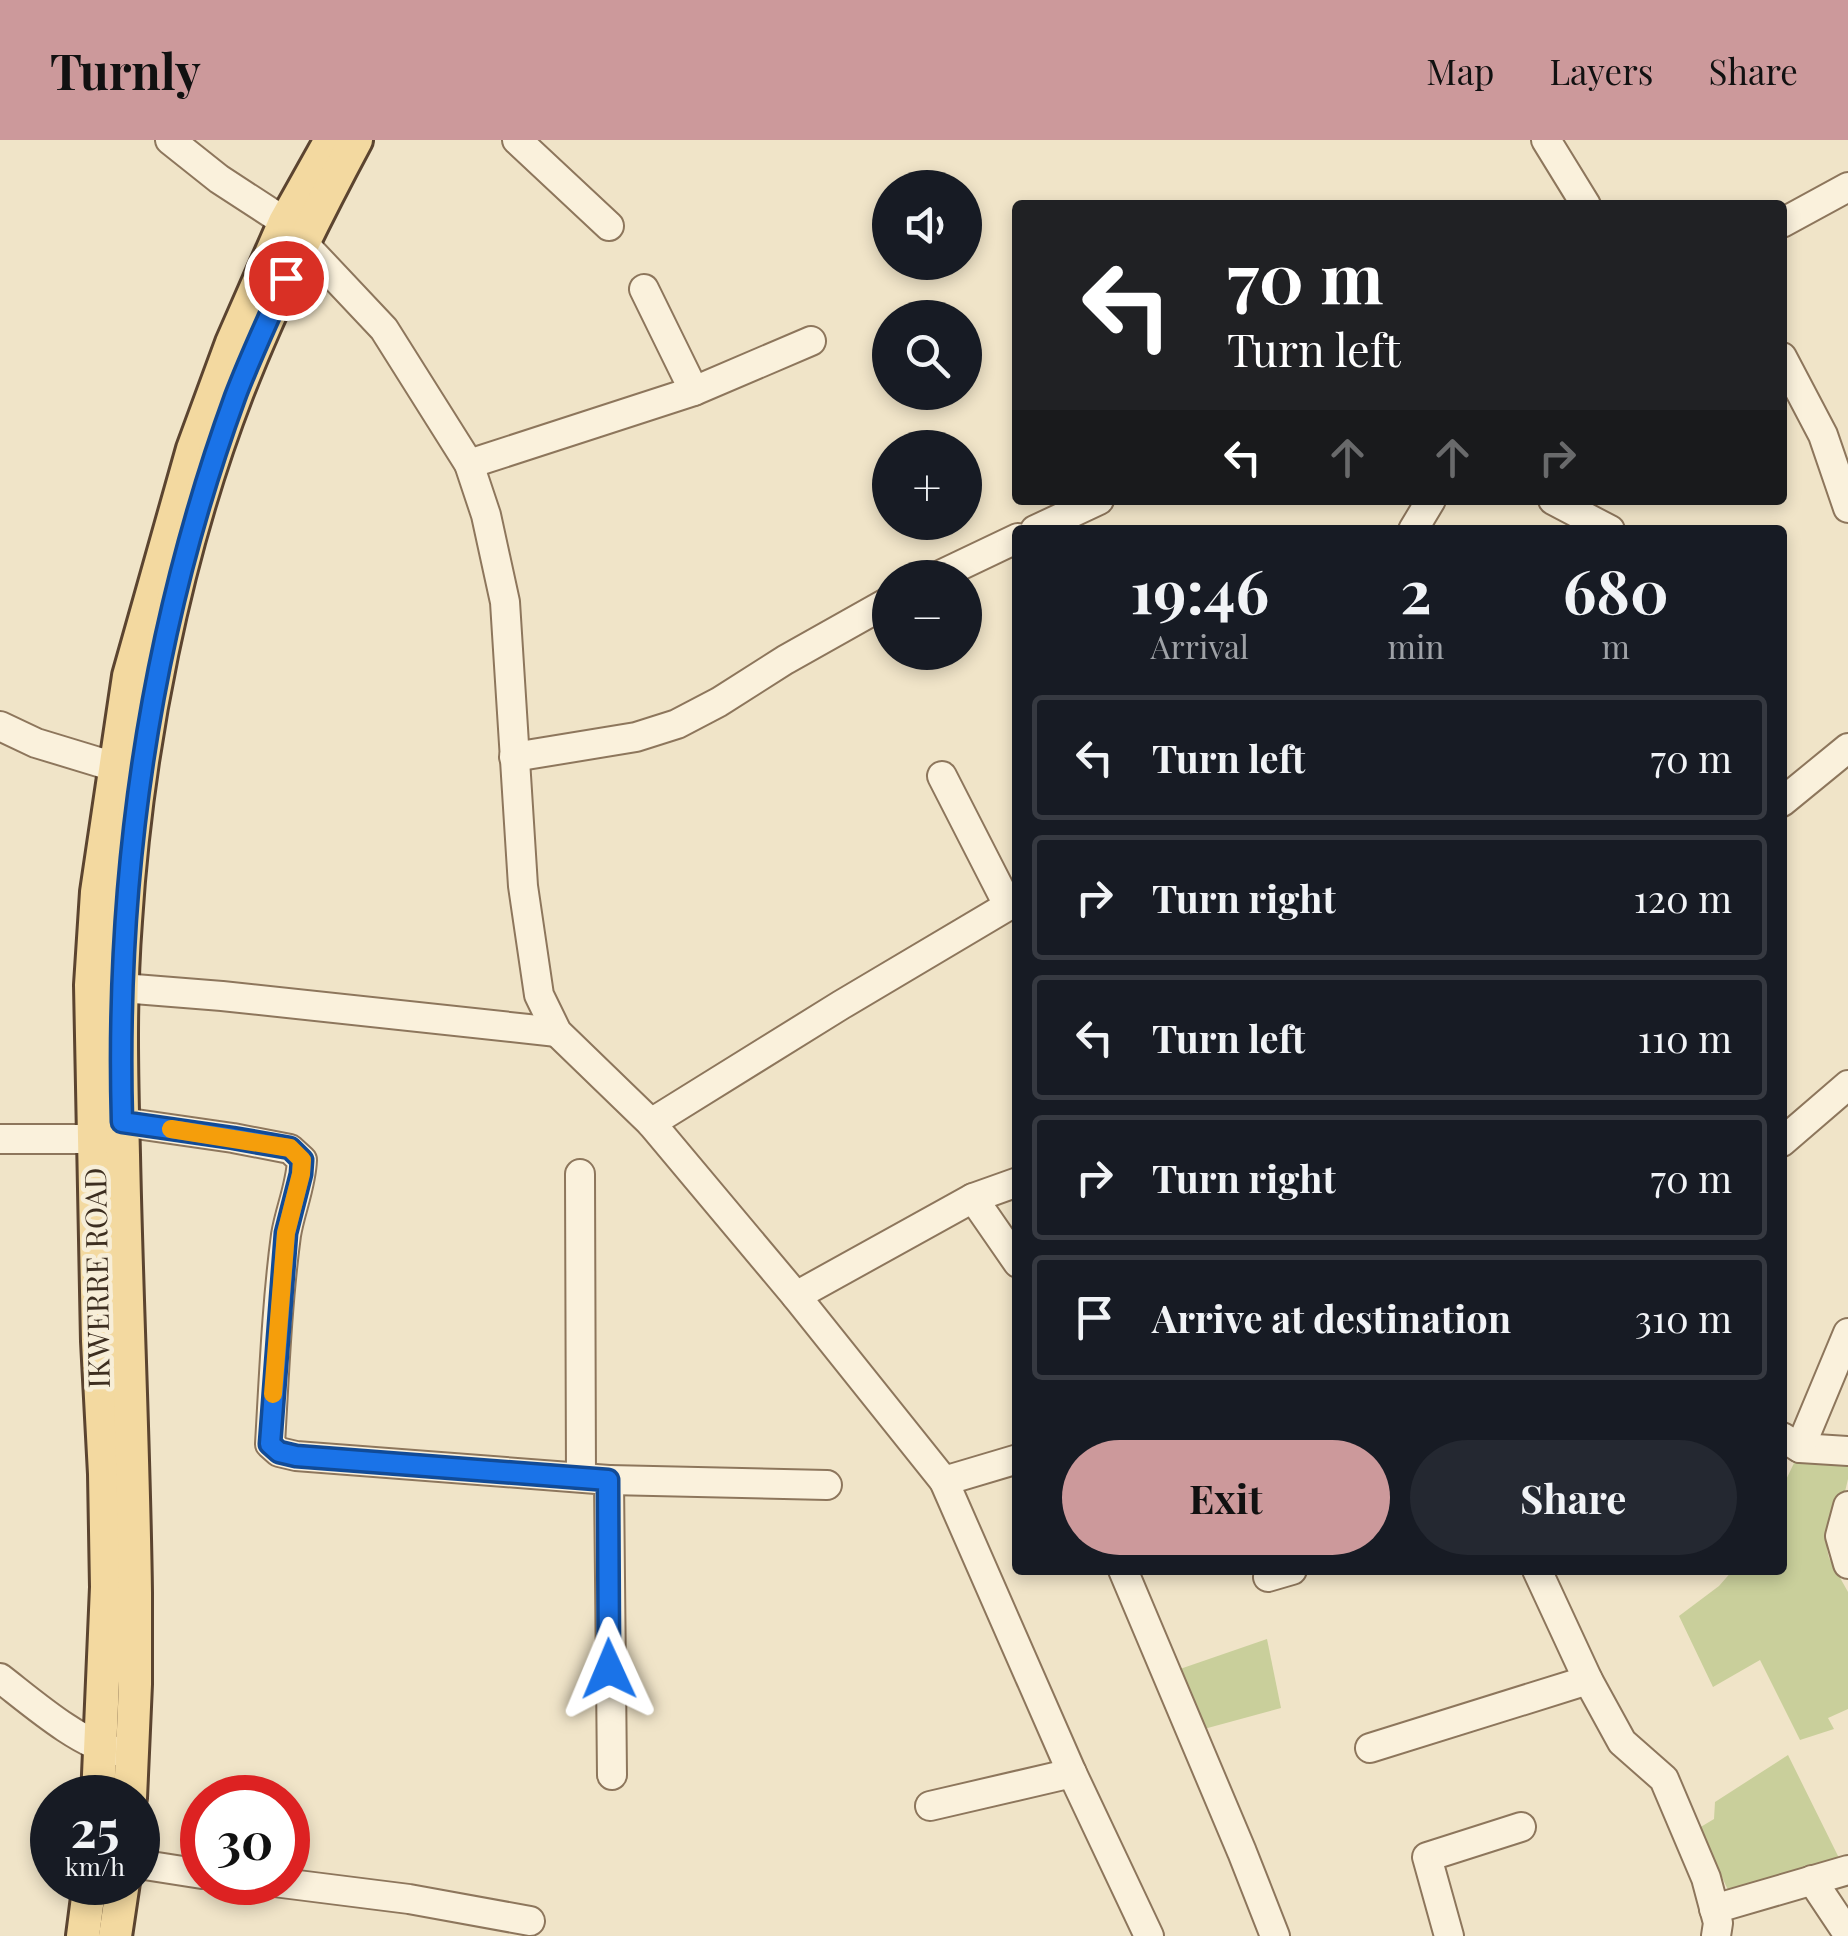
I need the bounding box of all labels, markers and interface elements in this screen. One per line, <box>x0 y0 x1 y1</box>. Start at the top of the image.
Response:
text: Turnly <box>50 38 201 102</box>
text: Map <box>1426 47 1494 94</box>
text: Layers <box>1549 47 1654 94</box>
text: Share <box>1709 47 1798 94</box>
map controls <box>872 170 982 670</box>
button: sound <box>872 170 982 280</box>
text: 70 m <box>1227 228 1384 322</box>
pin <box>244 236 329 321</box>
icon: left <box>1062 240 1192 370</box>
icon: arrive <box>259 251 314 306</box>
button: search <box>872 300 982 410</box>
text: Turn left <box>1227 318 1401 378</box>
button: + <box>872 430 982 540</box>
icon: left <box>1215 430 1270 485</box>
icon: ahead <box>1320 430 1375 485</box>
icon: ahead <box>1425 430 1480 485</box>
icon: right <box>1530 430 1585 485</box>
text: 19:46 <box>1130 549 1269 629</box>
text: 2 <box>1400 549 1432 629</box>
text: 680 <box>1563 549 1669 629</box>
button: − <box>872 560 982 670</box>
text: Arrival <box>1150 624 1249 667</box>
text: min <box>1387 624 1444 667</box>
text: m <box>1601 624 1630 667</box>
icon: left <box>1067 730 1122 785</box>
text: Turn left <box>1152 732 1305 783</box>
text: 70 m <box>1651 732 1732 783</box>
icon: right <box>1067 870 1122 925</box>
text: Turn right <box>1152 872 1336 923</box>
text: 120 m <box>1634 872 1732 923</box>
icon: left <box>1067 1010 1122 1065</box>
text: Turn left <box>1152 1012 1305 1063</box>
text: 110 m <box>1638 1012 1732 1063</box>
icon: right <box>1067 1150 1122 1205</box>
text: Turn right <box>1152 1152 1336 1203</box>
text: 70 m <box>1651 1152 1732 1203</box>
street label: IKWERRE ROAD <box>74 1167 118 1389</box>
icon: arrive <box>1067 1290 1122 1345</box>
text: Arrive at destination <box>1152 1292 1511 1343</box>
text: 310 m <box>1635 1292 1732 1343</box>
button: Exit <box>1062 1440 1390 1555</box>
button: Share <box>1410 1440 1737 1555</box>
position arrow <box>557 1617 661 1721</box>
speed limit sign: 30 <box>180 1775 310 1905</box>
text: 25 <box>70 1794 120 1861</box>
text: km/h <box>65 1849 125 1882</box>

